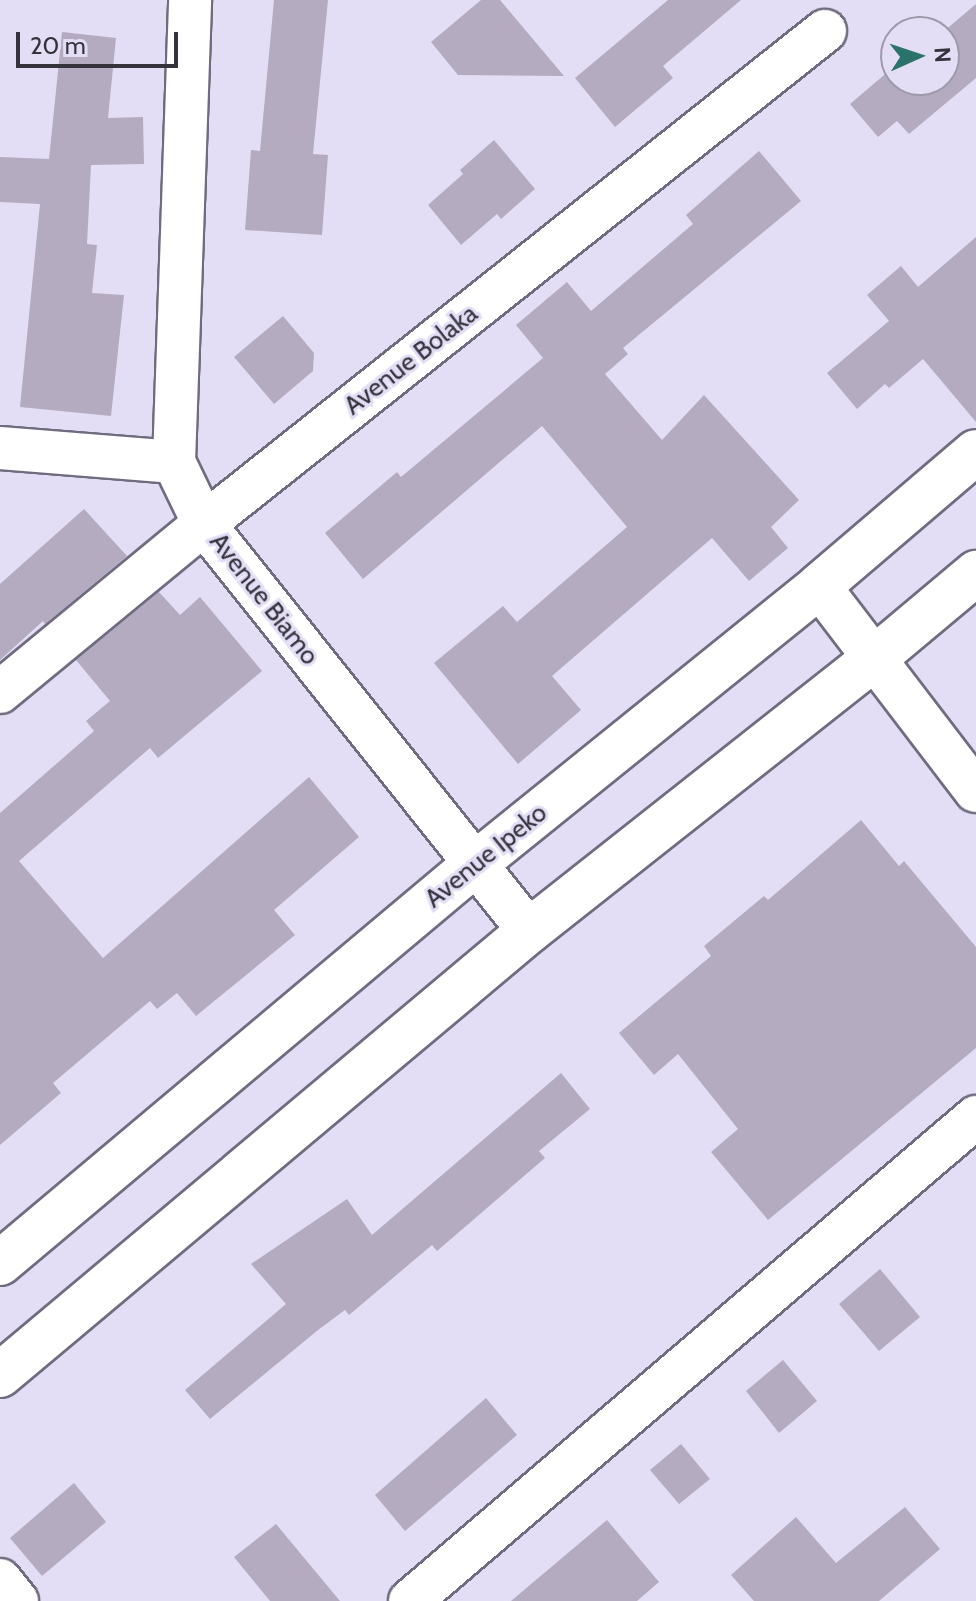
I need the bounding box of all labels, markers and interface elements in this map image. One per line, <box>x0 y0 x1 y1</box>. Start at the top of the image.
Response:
scale bar <box>20 16 182 66</box>
north arrow <box>880 16 960 96</box>
text: 20 m <box>30 31 86 60</box>
text: N <box>929 46 956 63</box>
street label: Avenue Bolaka <box>338 298 484 422</box>
street label: Avenue Biamo <box>203 527 325 671</box>
street label: Avenue Ipeko <box>419 797 553 915</box>

